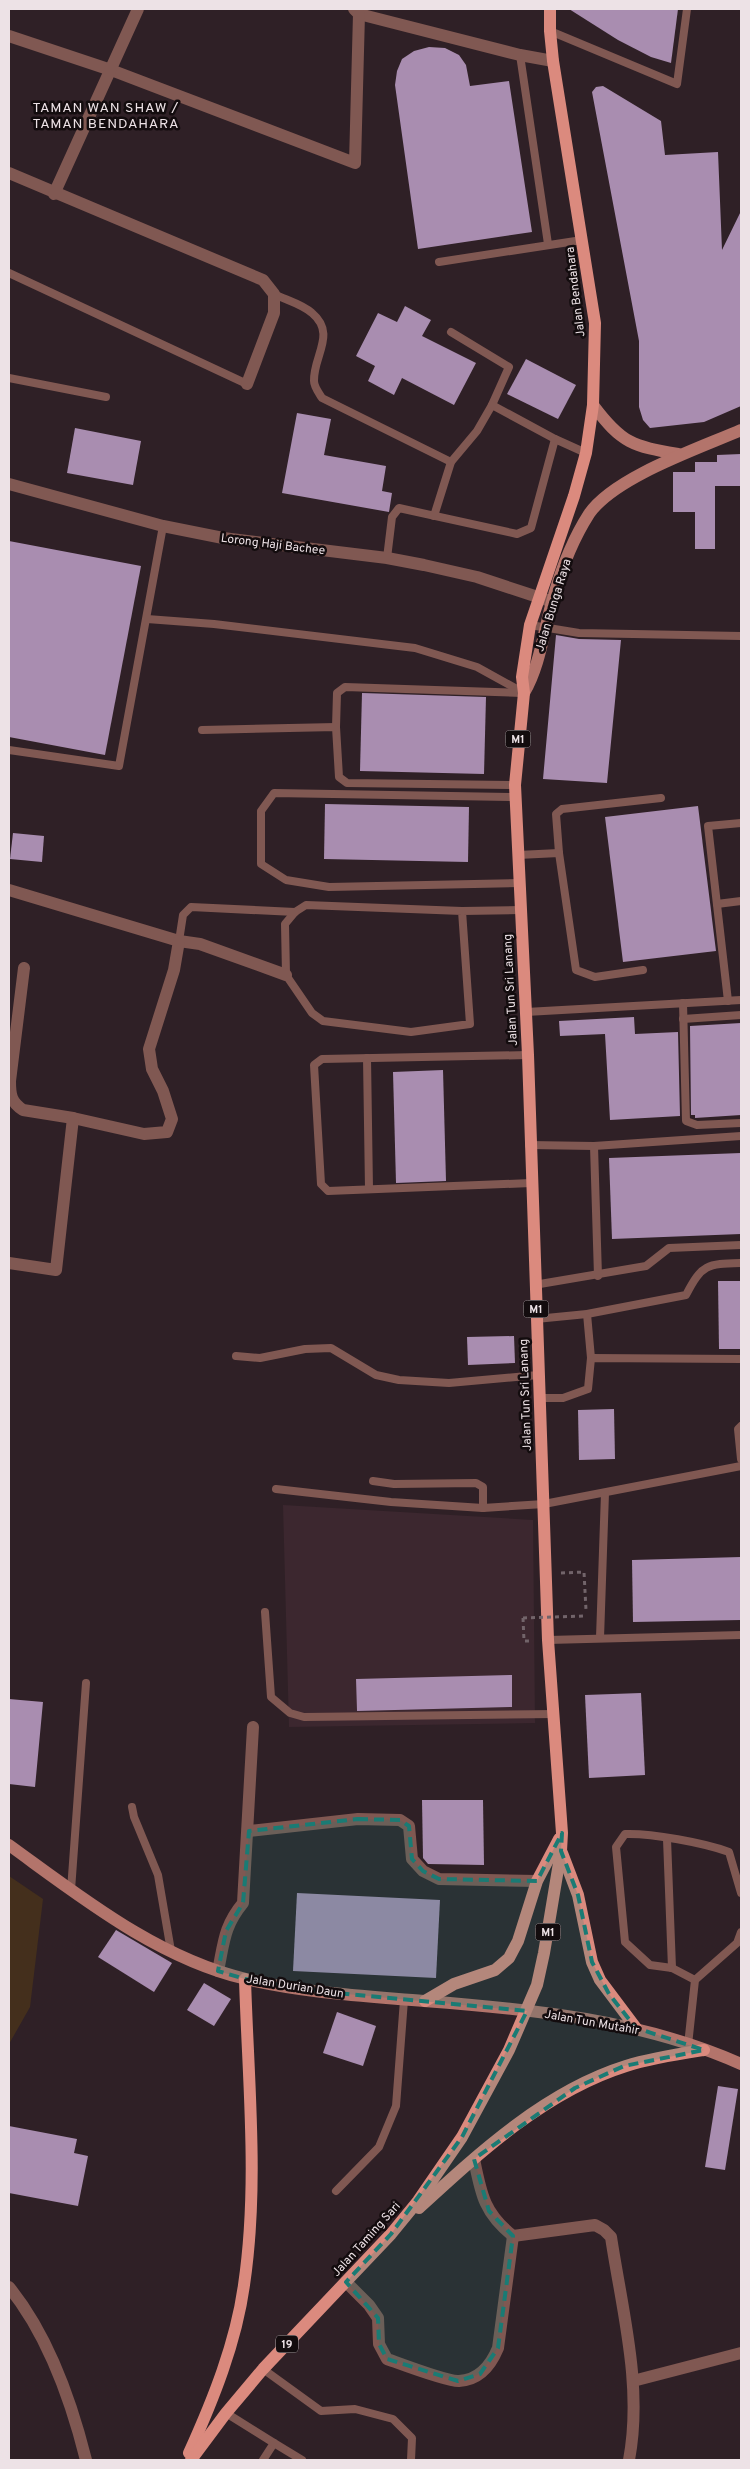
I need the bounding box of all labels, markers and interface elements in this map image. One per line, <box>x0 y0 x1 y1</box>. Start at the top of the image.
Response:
district label: TAMAN WAN SHAW / TAMAN BENDAHARA <box>33 100 179 133</box>
street label: Jalan Bendahara <box>563 246 589 338</box>
street label: Lorong Haji Bachee <box>220 531 326 559</box>
street label: Jalan Bunga Raya <box>532 557 576 654</box>
road number: M1 <box>506 731 530 748</box>
street label: Jalan Tun Sri Lanang <box>500 933 522 1046</box>
road number: M1 <box>524 1300 548 1318</box>
street label: Jalan Tun Sri Lanang <box>516 1339 536 1451</box>
road number: M1 <box>536 1924 560 1940</box>
street label: Jalan Durian Daun <box>245 1971 345 2003</box>
street label: Jalan Tun Mutahir <box>543 2007 641 2039</box>
street label: Jalan Taming Sari <box>329 2199 405 2280</box>
road number: 19 <box>276 2336 298 2352</box>

